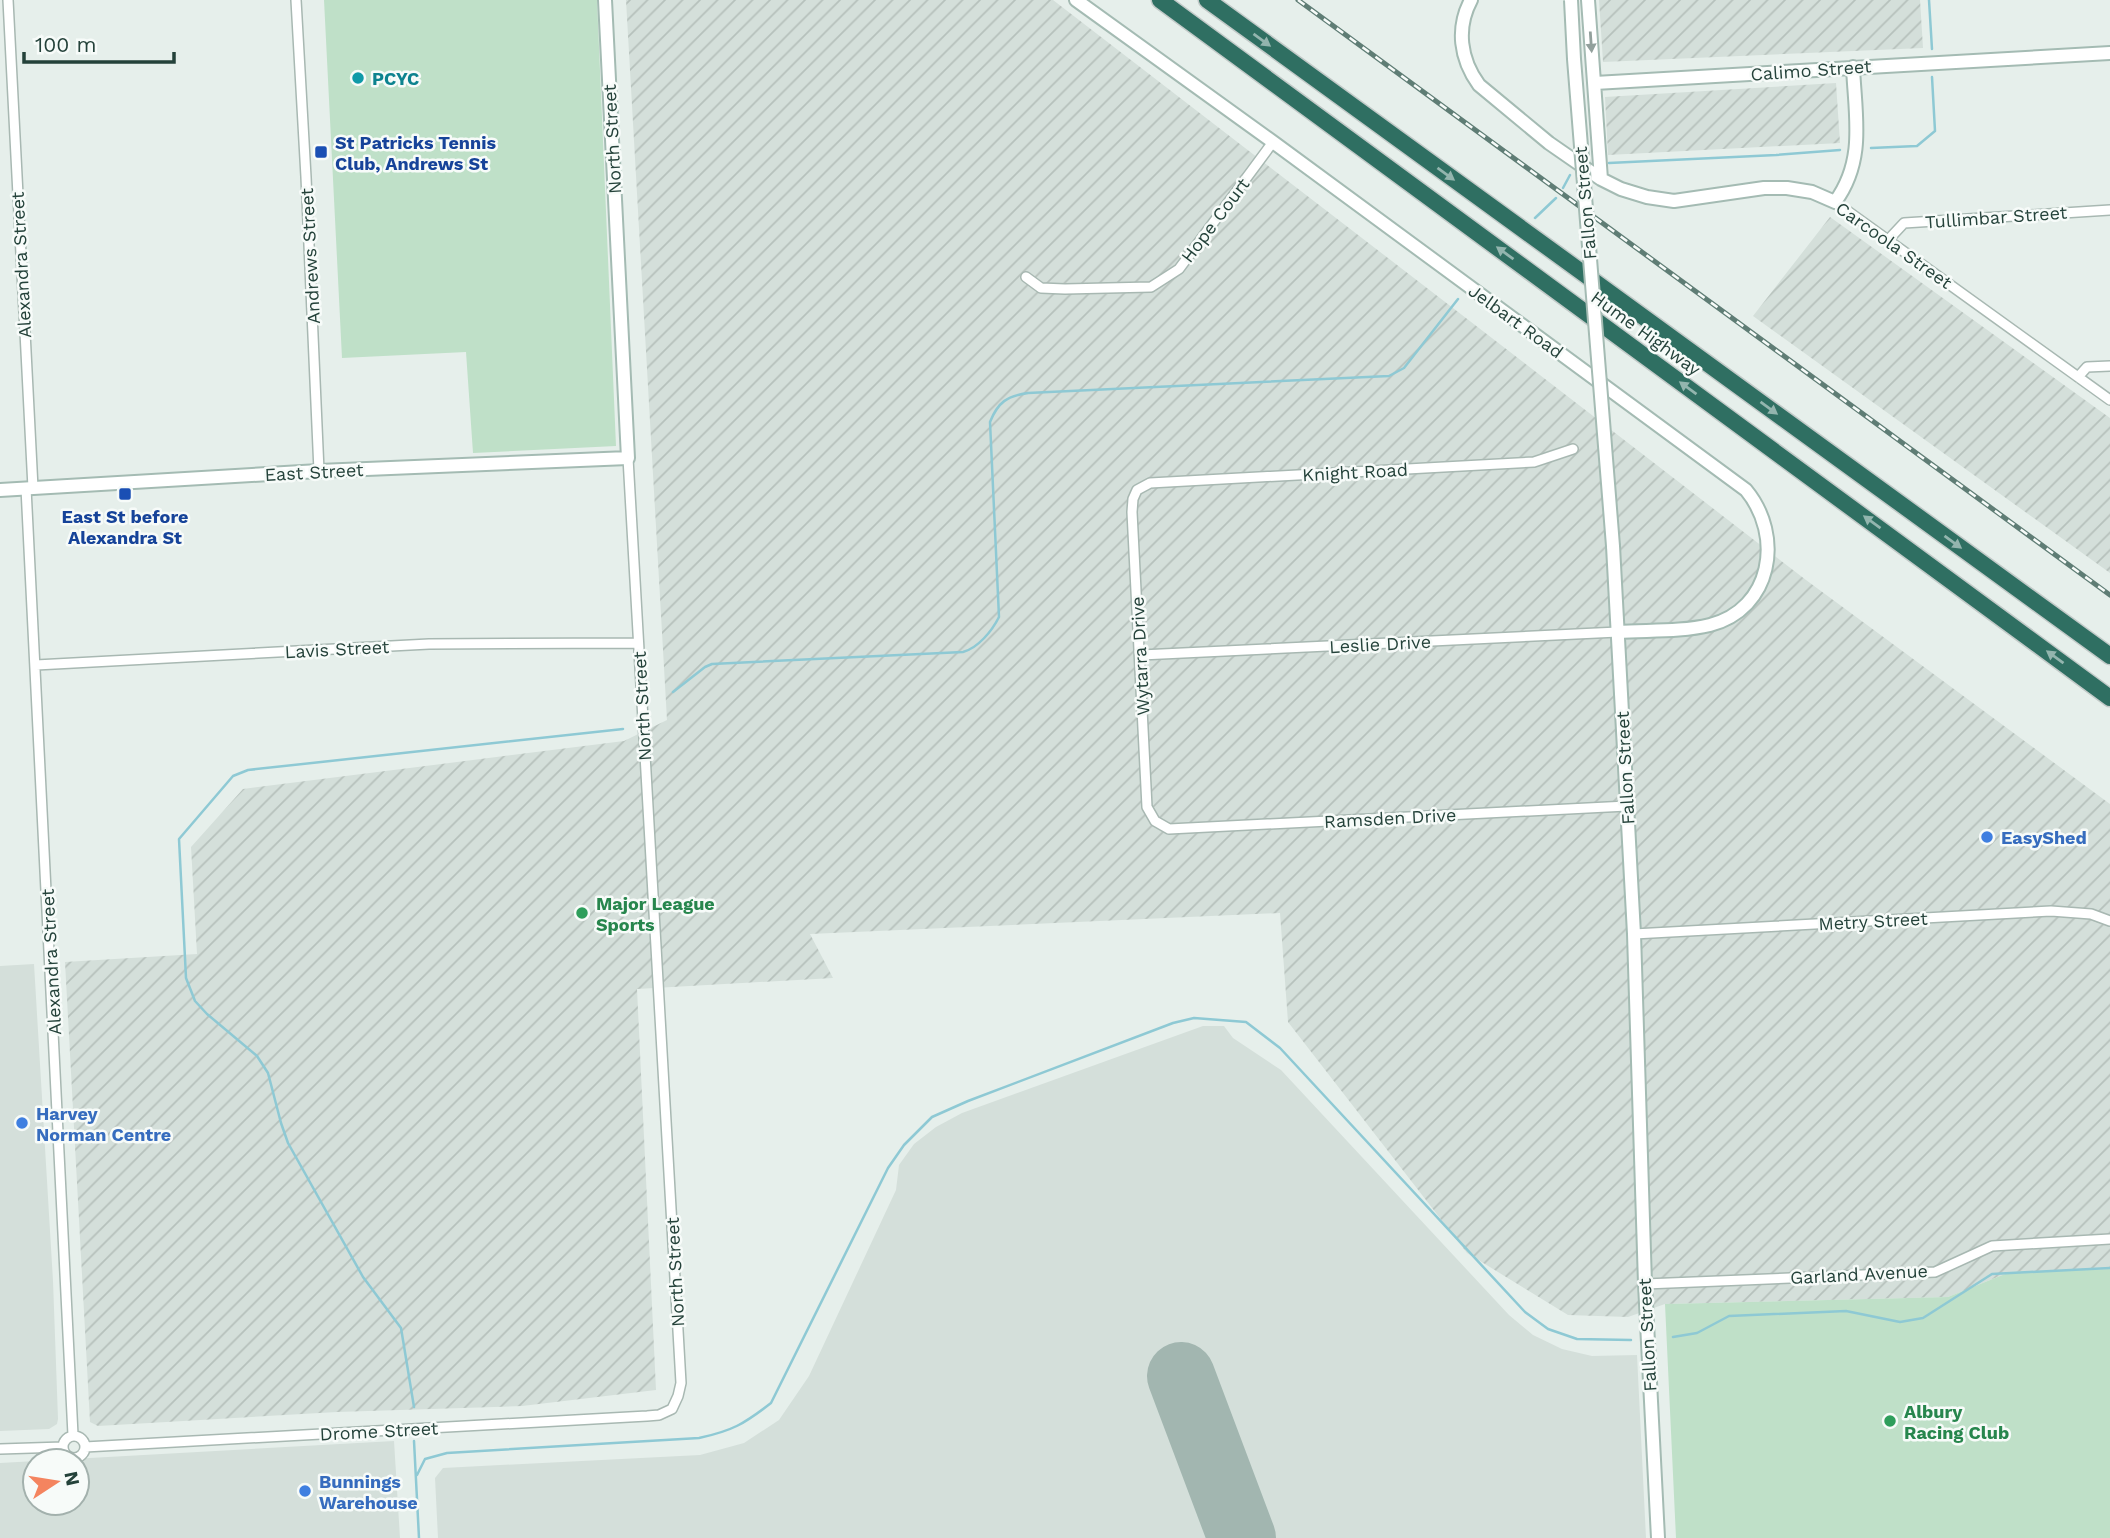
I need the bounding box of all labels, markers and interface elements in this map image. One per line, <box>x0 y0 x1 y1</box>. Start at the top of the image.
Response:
scale bar <box>24 21 175 65</box>
one-way arrow <box>1586 31 1597 53</box>
text: 100 m <box>35 32 97 57</box>
one-way arrow <box>1253 33 1271 47</box>
street label: Calimo Street <box>1750 55 1873 85</box>
place label: PCYC <box>372 68 419 89</box>
marker: PCYC <box>350 70 366 86</box>
street label: North Street <box>599 83 625 194</box>
place label: St Patricks Tennis Club, Andrews St <box>335 132 496 174</box>
marker: St Patricks Tennis Club, Andrews St <box>313 144 329 160</box>
street label: Fallon Street <box>1570 145 1600 260</box>
one-way arrow <box>1437 167 1455 181</box>
street label: Hope Court <box>1176 173 1254 266</box>
street label: Andrews Street <box>296 187 324 325</box>
street label: Alexandra Street <box>7 191 35 339</box>
street label: Carcoola Street <box>1832 197 1956 293</box>
street label: Tullimbar Street <box>1924 202 2068 232</box>
one-way arrow <box>1496 246 1514 260</box>
street label: Jelbart Road <box>1465 280 1567 362</box>
street label: Hume Highway <box>1587 286 1705 380</box>
one-way arrow <box>1680 380 1698 395</box>
one-way arrow <box>1760 401 1778 415</box>
street label: East Street <box>264 459 364 485</box>
street label: Knight Road <box>1302 459 1408 485</box>
marker: East St before Alexandra St <box>117 486 133 502</box>
place label: East St before Alexandra St <box>62 506 188 548</box>
one-way arrow <box>1863 516 1881 530</box>
one-way arrow <box>1944 535 1962 549</box>
street label: Wytarra Drive <box>1126 596 1154 716</box>
street label: Leslie Drive <box>1329 631 1431 657</box>
street label: Lavis Street <box>284 636 390 662</box>
street label: North Street <box>629 650 655 761</box>
one-way arrow <box>2046 650 2064 664</box>
street label: Fallon Street <box>1612 710 1638 825</box>
street label: Ramsden Drive <box>1323 804 1457 832</box>
place label: EasyShed <box>2001 827 2087 848</box>
marker: EasyShed <box>1979 829 1995 845</box>
street label: Alexandra Street <box>37 888 65 1036</box>
place label: Major League Sports <box>596 893 715 935</box>
marker: Major League Sports <box>574 905 590 921</box>
street label: Metry Street <box>1818 908 1929 934</box>
place label: Harvey Norman Centre <box>36 1103 171 1145</box>
marker: Harvey Norman Centre <box>14 1115 30 1131</box>
street label: North Street <box>662 1216 688 1327</box>
street label: Garland Avenue <box>1790 1260 1928 1288</box>
street label: Fallon Street <box>1634 1277 1660 1392</box>
place label: Albury Racing Club <box>1904 1401 2009 1443</box>
marker: Albury Racing Club <box>1882 1413 1898 1429</box>
street label: Drome Street <box>319 1417 439 1445</box>
north arrow <box>21 1447 91 1517</box>
text: N <box>59 1469 85 1488</box>
place label: Bunnings Warehouse <box>319 1471 418 1513</box>
marker: Bunnings Warehouse <box>297 1483 313 1499</box>

